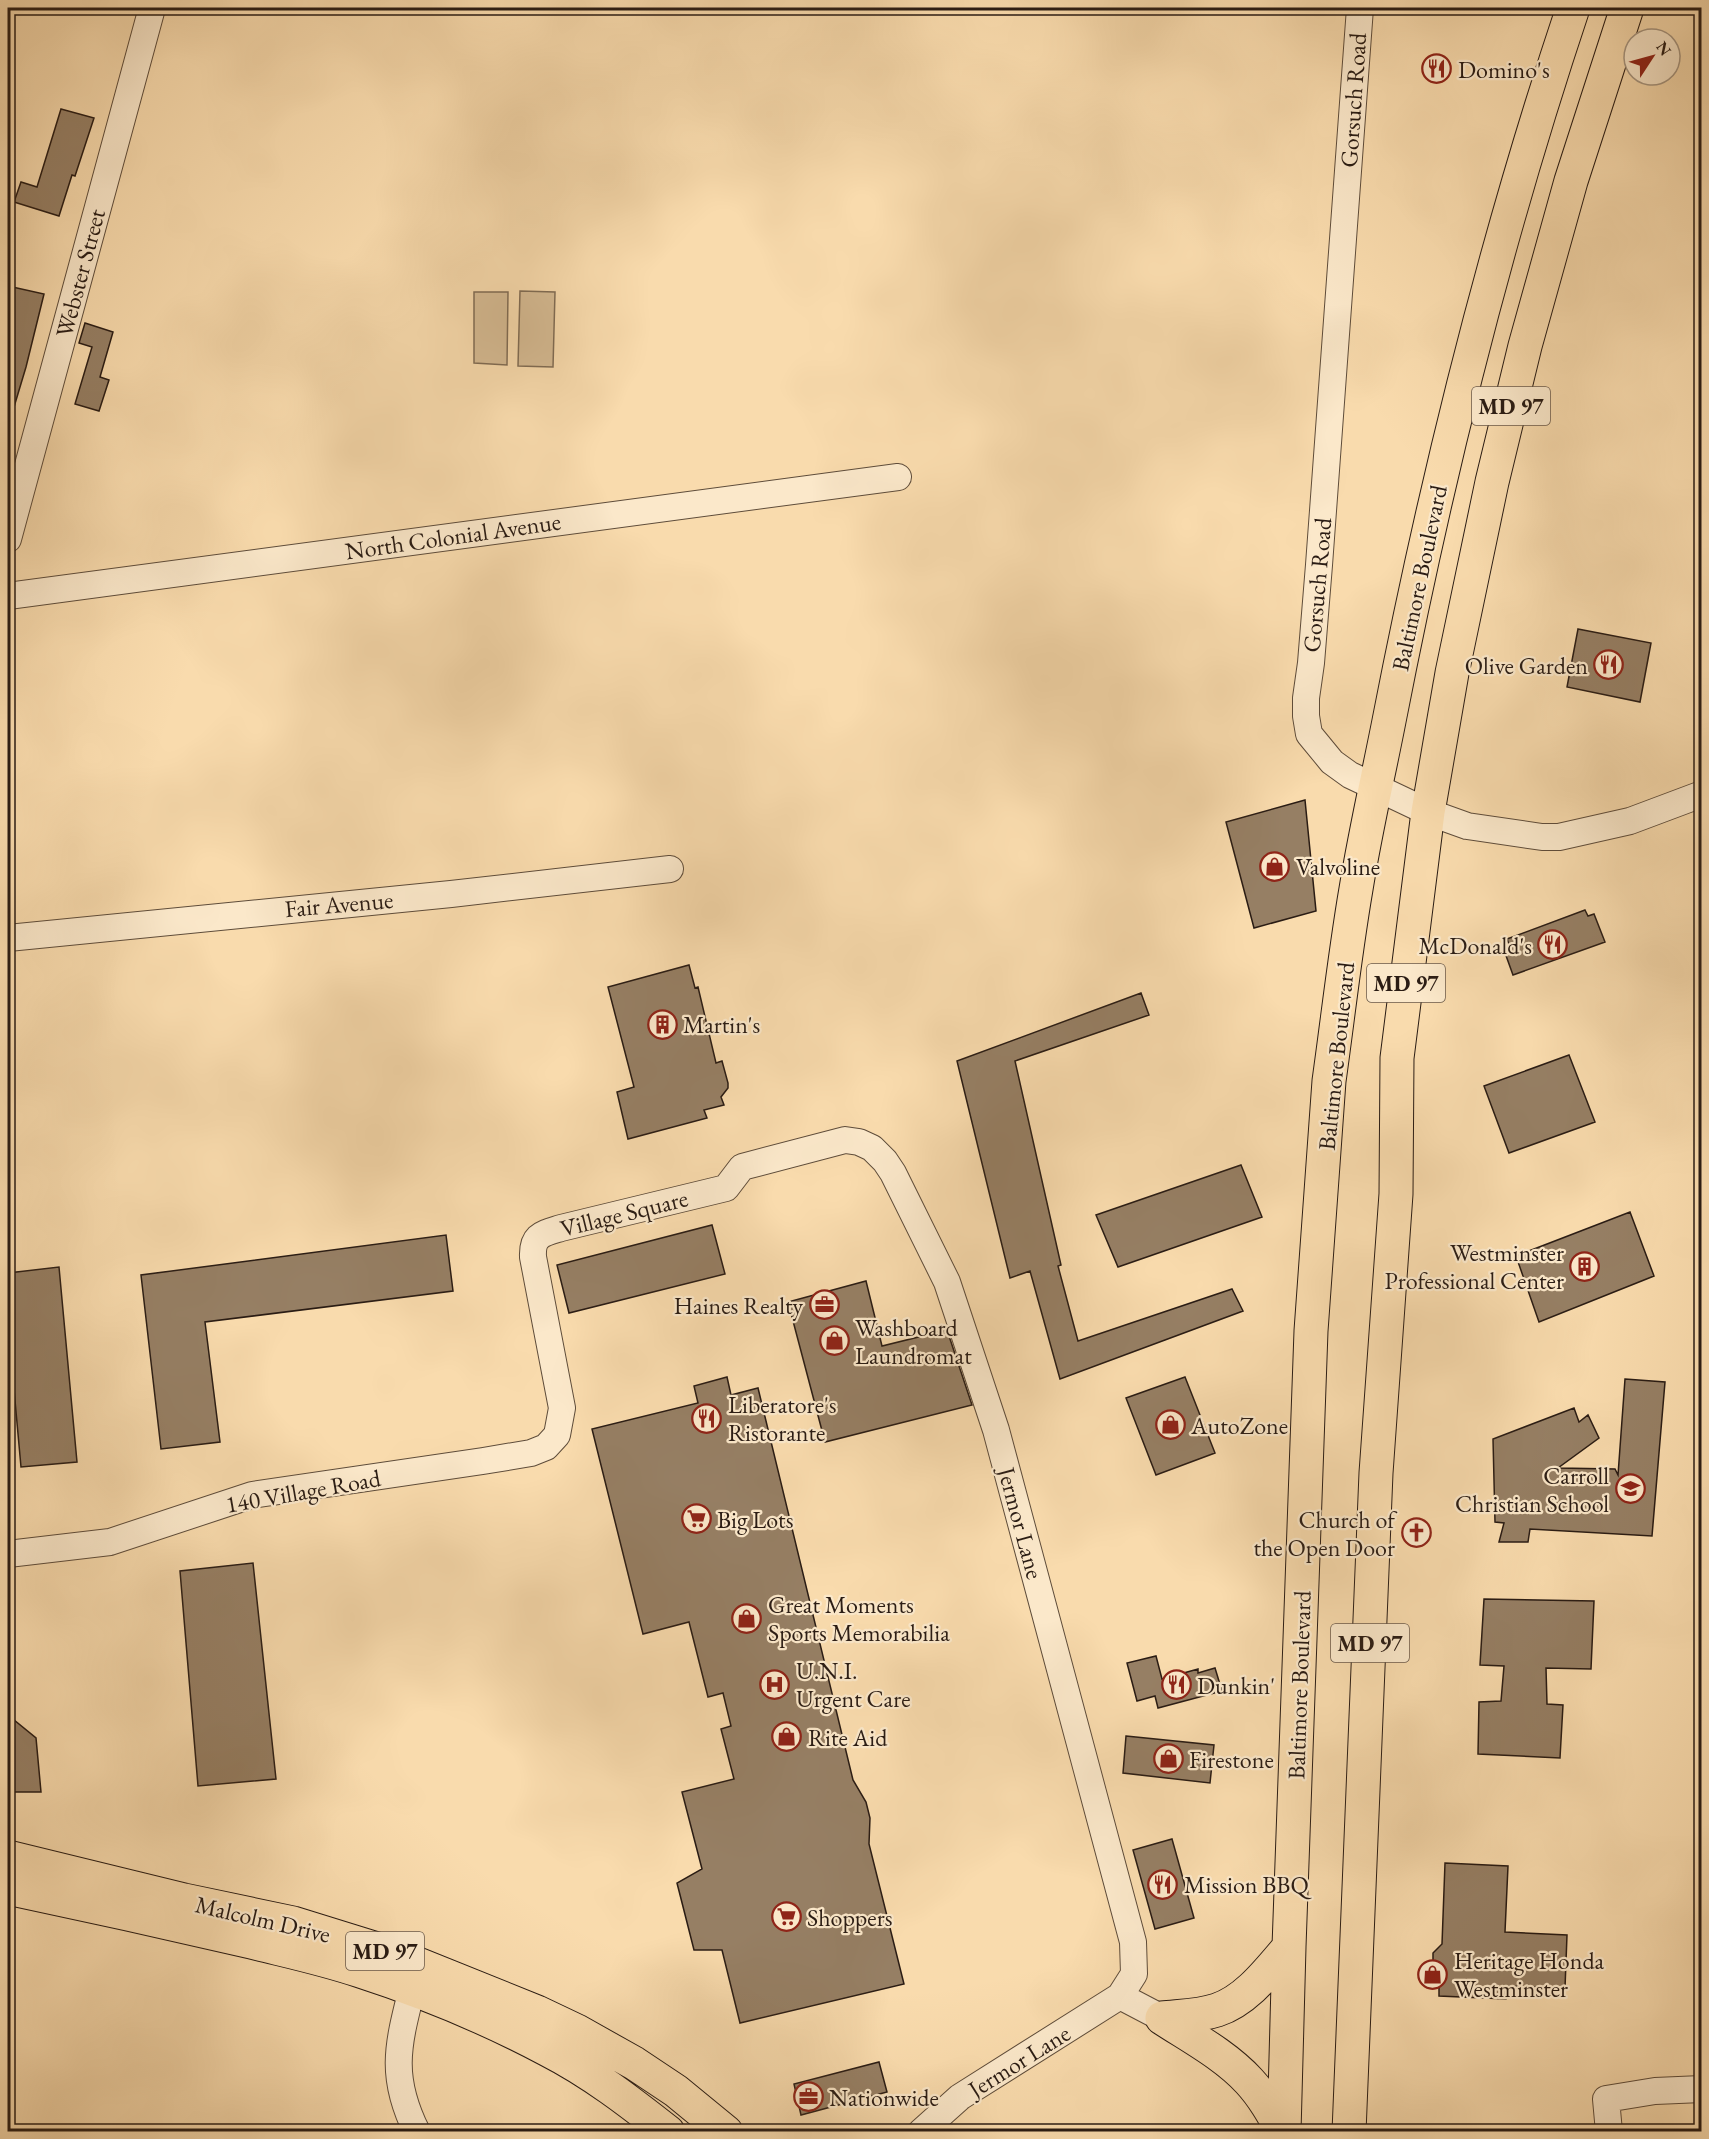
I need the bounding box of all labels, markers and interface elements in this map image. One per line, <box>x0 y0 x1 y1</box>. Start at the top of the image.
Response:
north arrow <box>1622 27 1682 87</box>
street label: Gorsuch Road <box>1333 31 1373 168</box>
text: N <box>1651 37 1676 60</box>
restaurant icon: Domino's <box>1421 53 1453 85</box>
place label: Domino's <box>1458 54 1550 85</box>
street label: Webster Street <box>48 205 112 341</box>
road number: MD 97 <box>1472 387 1550 425</box>
street label: Baltimore Boulevard <box>1384 481 1454 674</box>
street label: North Colonial Avenue <box>343 506 563 566</box>
street label: Gorsuch Road <box>1296 516 1338 654</box>
restaurant icon: Olive Garden <box>1593 649 1625 681</box>
place label: Olive Garden <box>1465 650 1588 681</box>
shop icon: Valvoline <box>1259 850 1291 882</box>
place label: Valvoline <box>1296 851 1380 882</box>
street label: Fair Avenue <box>283 884 395 924</box>
restaurant icon: McDonald's <box>1537 929 1569 961</box>
place label: McDonald's <box>1418 930 1532 961</box>
street label: Baltimore Boulevard <box>1311 959 1361 1152</box>
road number: MD 97 <box>1367 964 1445 1002</box>
building icon: Martin's <box>646 1008 678 1040</box>
place label: Martin's <box>683 1009 760 1040</box>
street label: Village Square <box>557 1182 691 1244</box>
place label: Westminster Professional Center <box>1384 1237 1564 1296</box>
building icon: Westminster Professional Center <box>1569 1250 1601 1282</box>
office icon: Haines Realty <box>808 1289 840 1321</box>
place label: Haines Realty <box>674 1290 803 1321</box>
place label: Washboard Laundromat <box>855 1312 972 1371</box>
shop icon: Washboard Laundromat <box>818 1325 850 1357</box>
place label: Liberatore's Ristorante <box>728 1389 837 1448</box>
restaurant icon: Liberatore's Ristorante <box>691 1402 723 1434</box>
shop icon: AutoZone <box>1154 1409 1186 1441</box>
place label: AutoZone <box>1190 1410 1288 1441</box>
place label: Carroll Christian School <box>1455 1460 1609 1519</box>
street label: 140 Village Road <box>223 1462 384 1520</box>
street label: Jermor Lane <box>991 1462 1051 1582</box>
school or university icon: Carroll Christian School <box>1614 1473 1646 1505</box>
supermarket icon: Big Lots <box>680 1503 712 1535</box>
place label: Big Lots <box>717 1504 793 1535</box>
place label: Church of the Open Door <box>1253 1504 1398 1563</box>
church icon: Church of the Open Door <box>1400 1517 1432 1549</box>
place label: Great Moments Sports Memorabilia <box>768 1589 950 1648</box>
street label: Baltimore Boulevard <box>1280 1589 1318 1780</box>
shop icon: Great Moments Sports Memorabilia <box>731 1602 763 1634</box>
road number: MD 97 <box>1331 1624 1409 1662</box>
place label: U.N.I. Urgent Care <box>796 1655 911 1714</box>
hospital icon: U.N.I. Urgent Care <box>759 1668 791 1700</box>
restaurant icon: Dunkin' <box>1160 1669 1192 1701</box>
place label: Dunkin' <box>1197 1670 1275 1701</box>
shop icon: Rite Aid <box>771 1721 803 1753</box>
place label: Rite Aid <box>808 1722 888 1753</box>
shop icon: Firestone <box>1152 1743 1184 1775</box>
place label: Firestone <box>1189 1744 1274 1775</box>
restaurant icon: Mission BBQ <box>1147 1868 1179 1900</box>
place label: Mission BBQ <box>1184 1869 1312 1900</box>
street label: Malcolm Drive <box>192 1888 334 1950</box>
supermarket icon: Shoppers <box>770 1901 802 1933</box>
place label: Shoppers <box>807 1902 892 1933</box>
road number: MD 97 <box>346 1932 424 1970</box>
place label: Heritage Honda Westminster <box>1454 1945 1605 2004</box>
shop icon: Heritage Honda Westminster <box>1417 1958 1449 1990</box>
street label: Jermor Lane <box>961 2018 1076 2106</box>
office icon: Nationwide <box>792 2081 824 2113</box>
place label: Nationwide <box>829 2082 939 2113</box>

